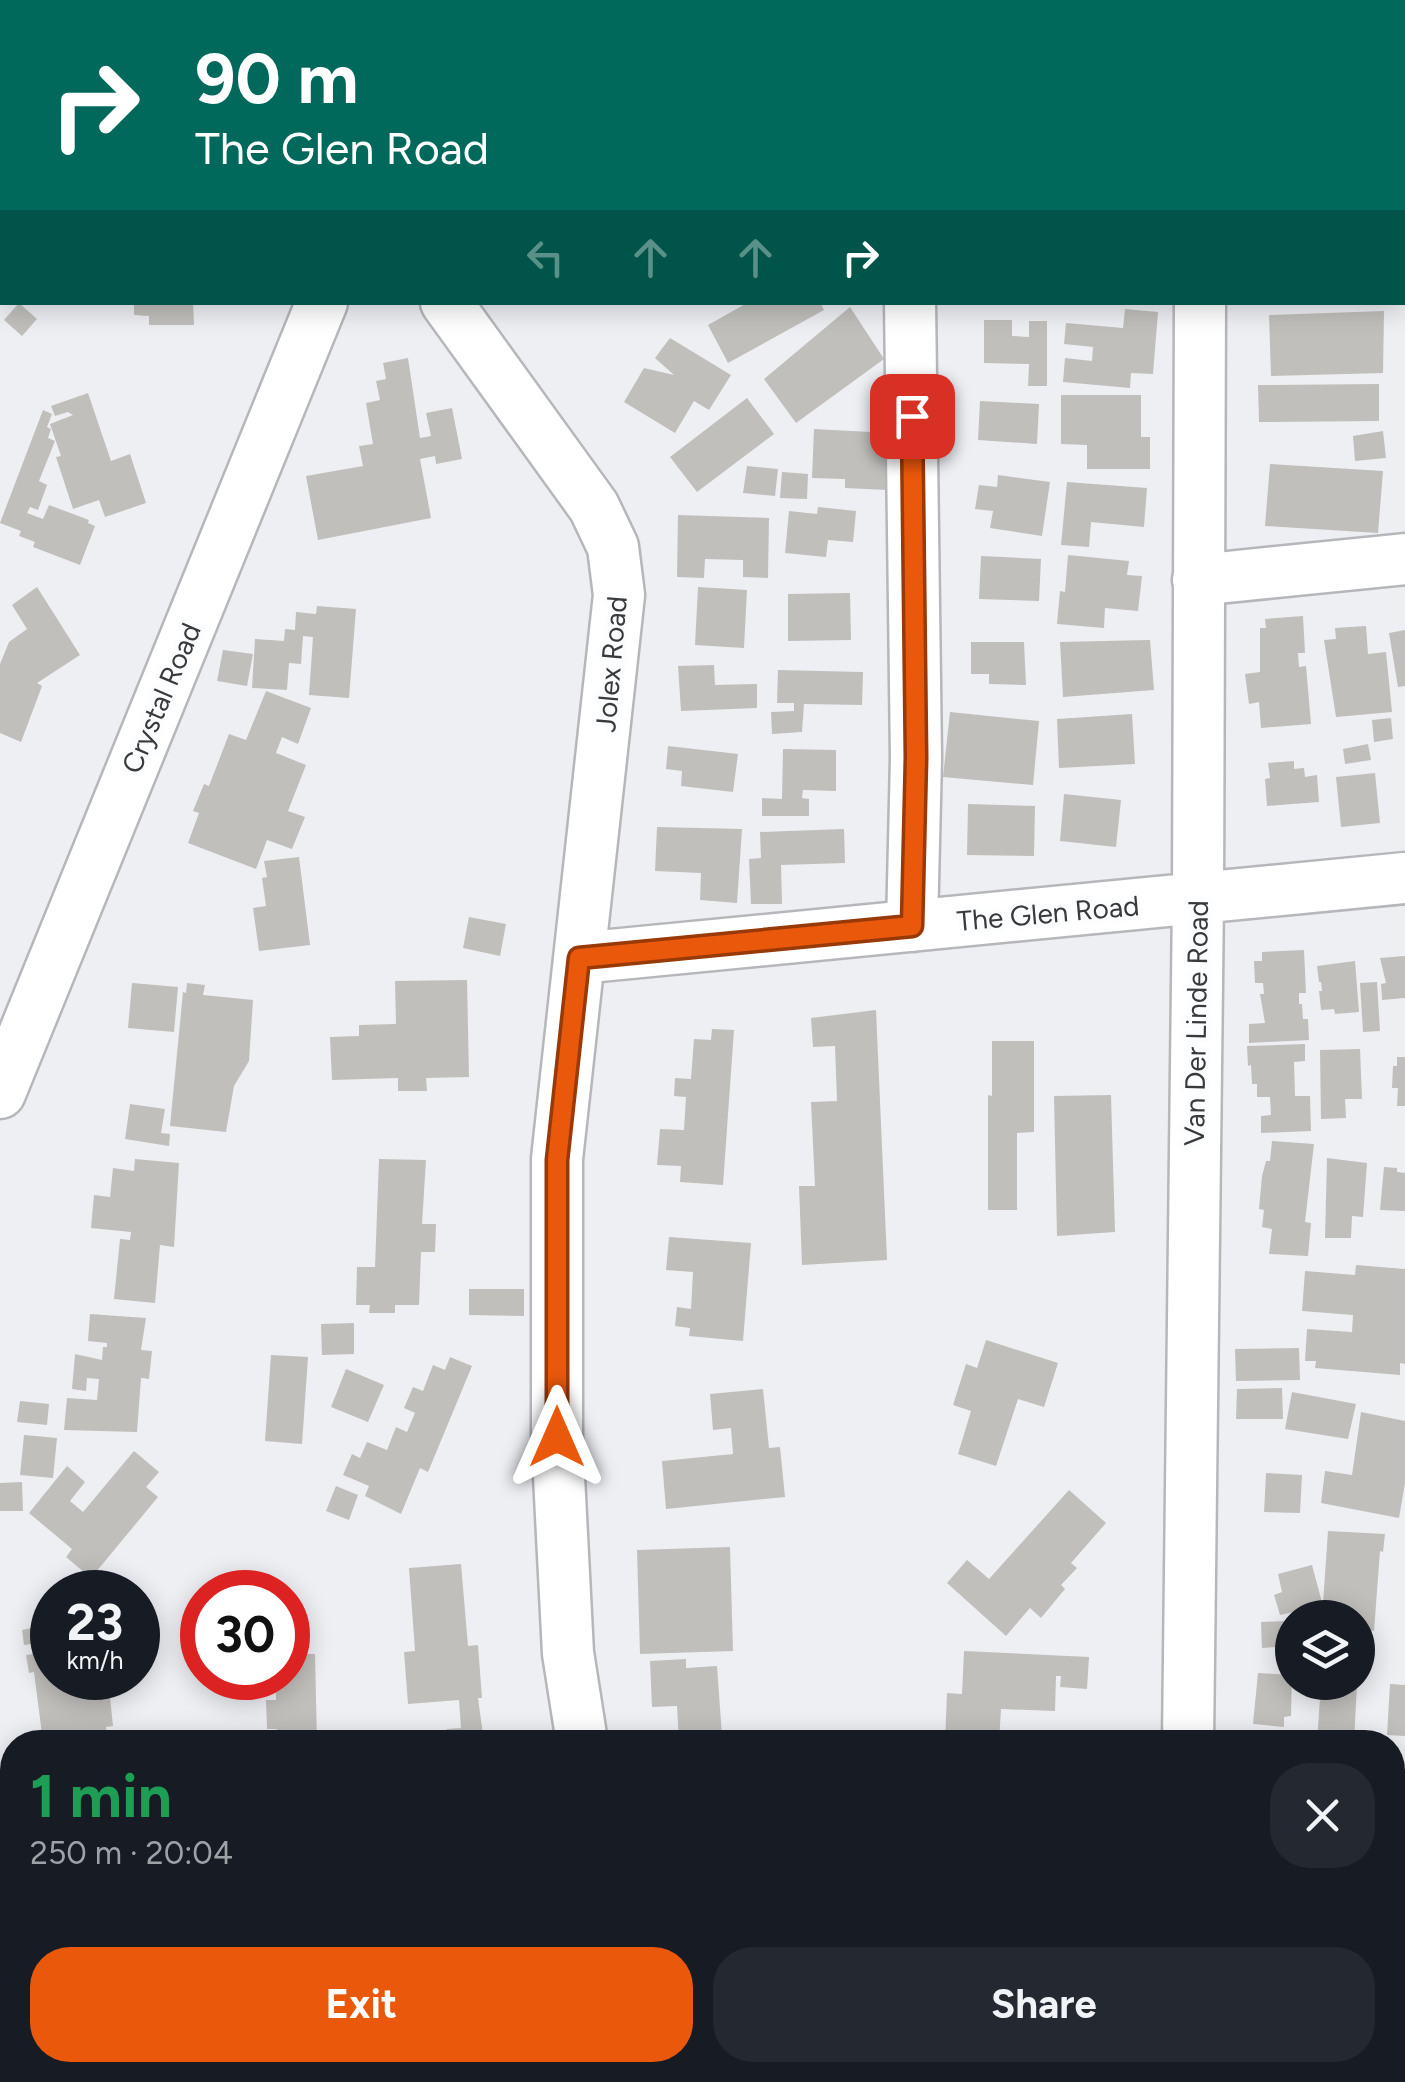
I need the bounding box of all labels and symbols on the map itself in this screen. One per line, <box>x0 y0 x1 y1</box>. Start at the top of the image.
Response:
pin <box>870 374 955 459</box>
street label: Jolex Road <box>588 594 634 734</box>
street label: Crystal Road <box>114 618 208 778</box>
street label: The Glen Road <box>955 888 1141 938</box>
street label: Van Der Linde Road <box>1177 900 1215 1146</box>
position arrow <box>505 1385 609 1489</box>
speed limit sign: 30 <box>180 1570 310 1700</box>

